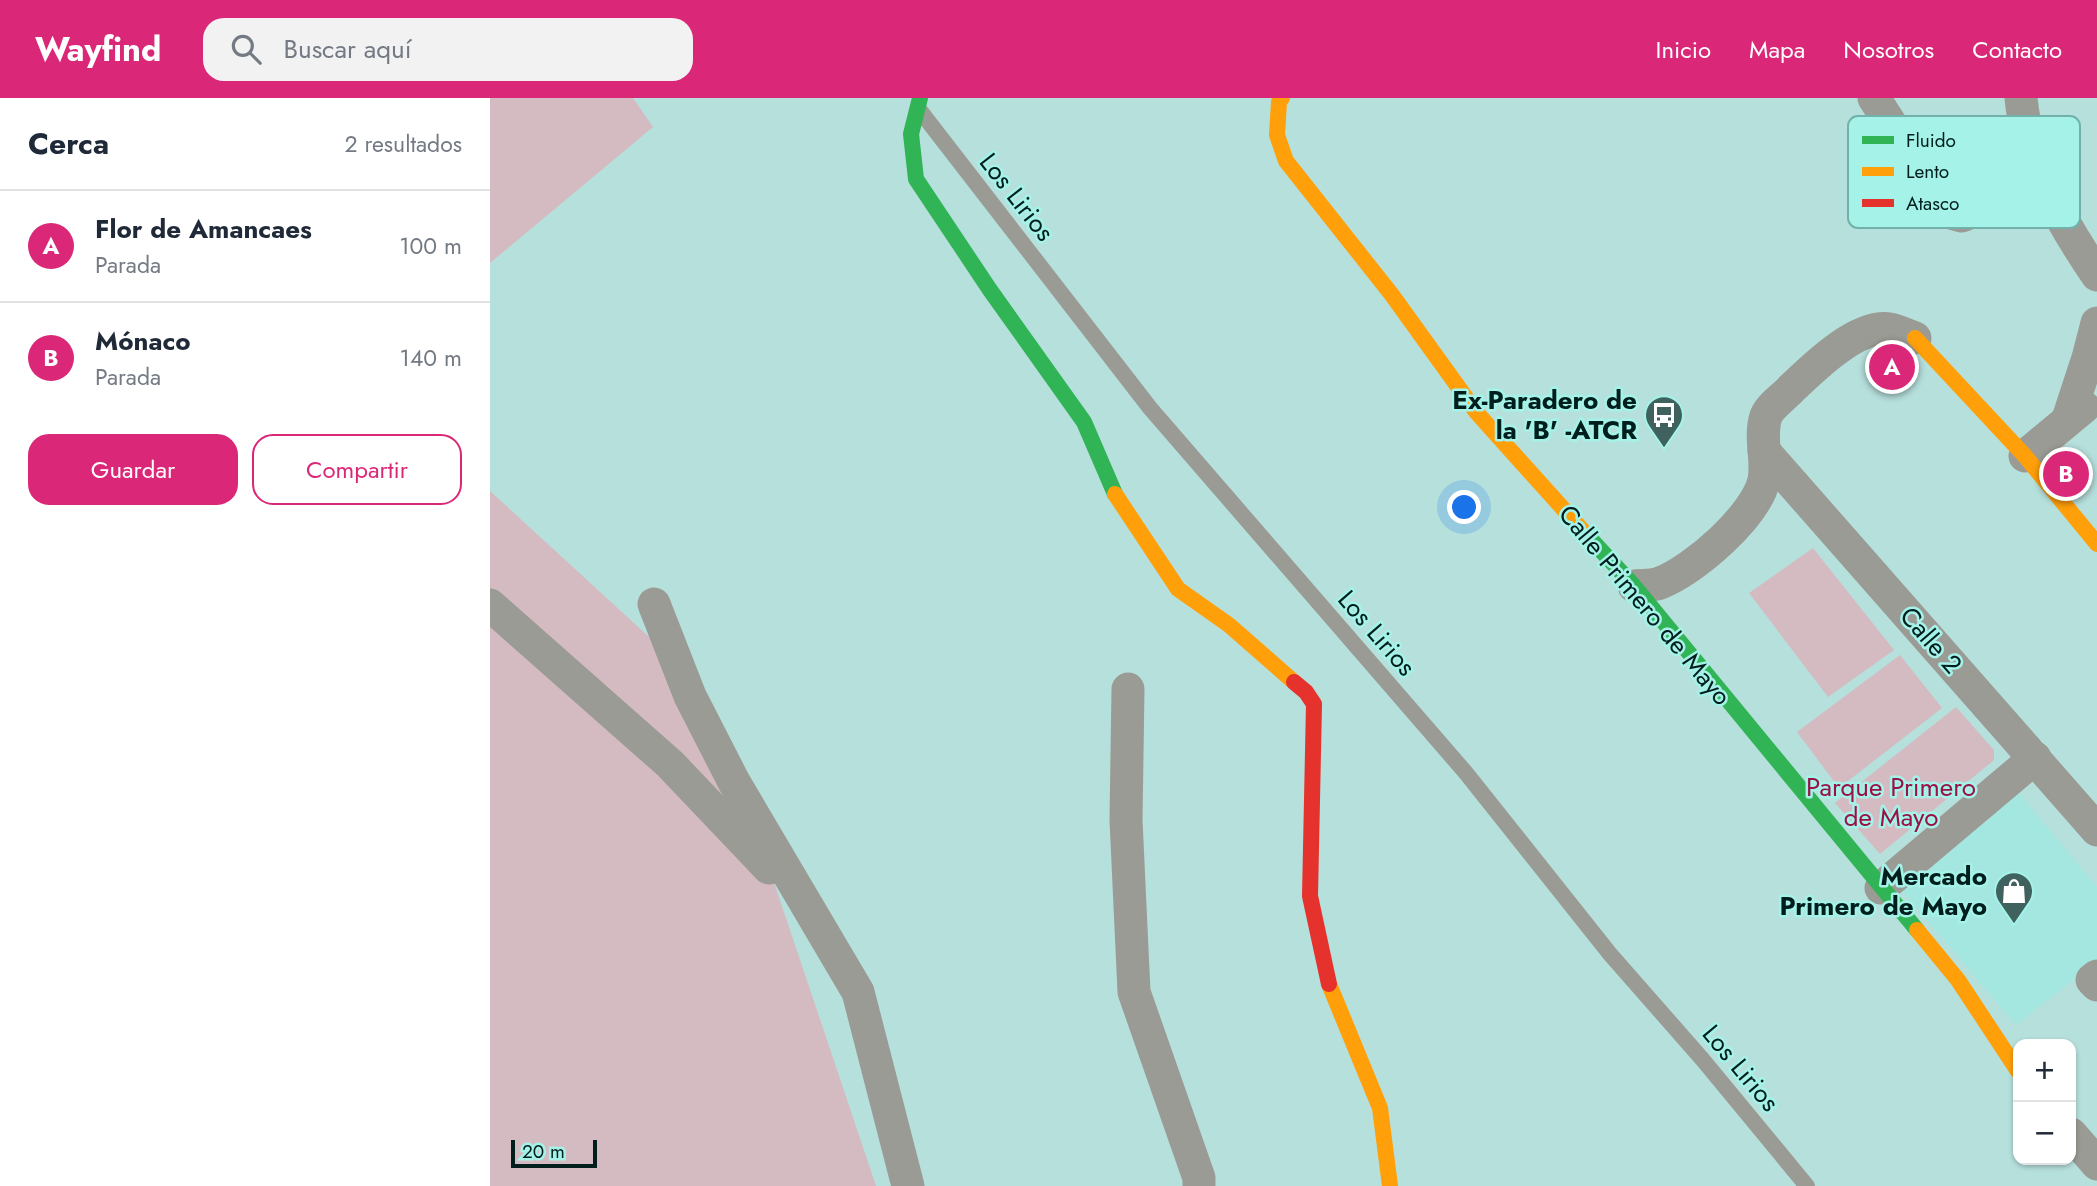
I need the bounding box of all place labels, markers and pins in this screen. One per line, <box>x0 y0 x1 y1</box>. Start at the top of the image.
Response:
pin: A <box>1869 341 1915 393</box>
place label: Ex-Paradero de la 'B' -ATCR <box>1452 381 1637 449</box>
bus stop icon: Ex-Paradero de la 'B' -ATCR <box>1643 394 1685 449</box>
pin: B <box>2043 448 2089 500</box>
place label: Mercado Primero de Mayo <box>1780 857 1987 925</box>
shop icon: Mercado Primero de Mayo <box>1993 870 2035 925</box>

